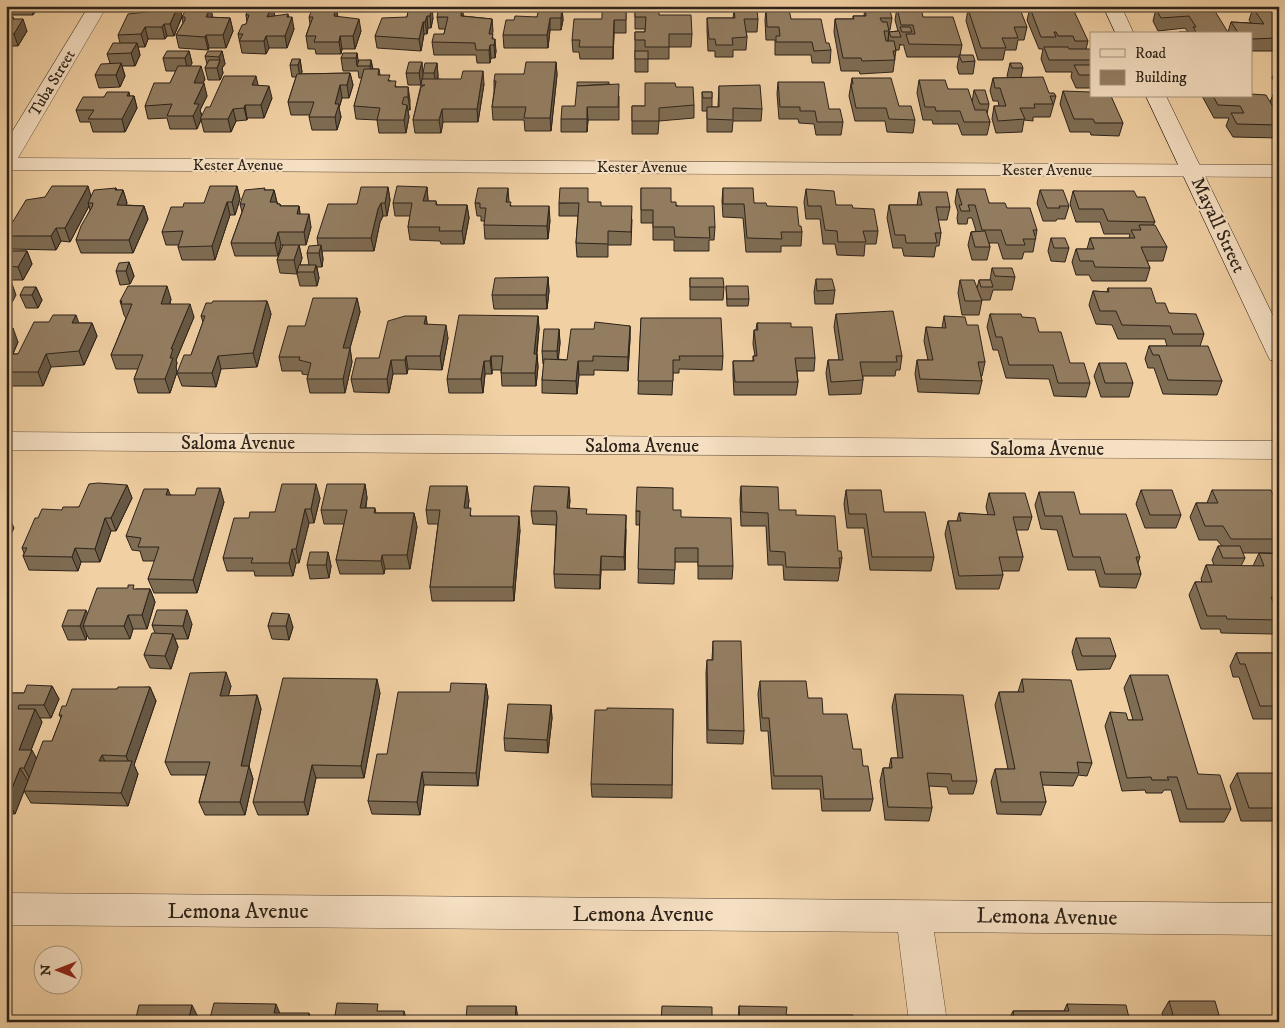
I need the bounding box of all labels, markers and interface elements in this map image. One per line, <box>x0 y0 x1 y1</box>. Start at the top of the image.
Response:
legend <box>1090 32 1252 98</box>
text: Road <box>1135 44 1167 63</box>
street label: Tuba Street <box>24 46 80 120</box>
text: Building <box>1135 68 1187 87</box>
street label: Kester Avenue <box>193 155 284 175</box>
street label: Kester Avenue <box>597 157 688 177</box>
street label: Kester Avenue <box>1002 160 1093 180</box>
street label: Mayall Street <box>1186 174 1250 276</box>
street label: Saloma Avenue <box>181 432 295 455</box>
street label: Saloma Avenue <box>585 435 699 458</box>
street label: Saloma Avenue <box>990 438 1104 461</box>
street label: Lemona Avenue <box>167 898 309 925</box>
street label: Lemona Avenue <box>572 901 714 928</box>
street label: Lemona Avenue <box>976 902 1118 932</box>
north arrow <box>32 946 82 996</box>
text: N <box>37 964 55 976</box>

